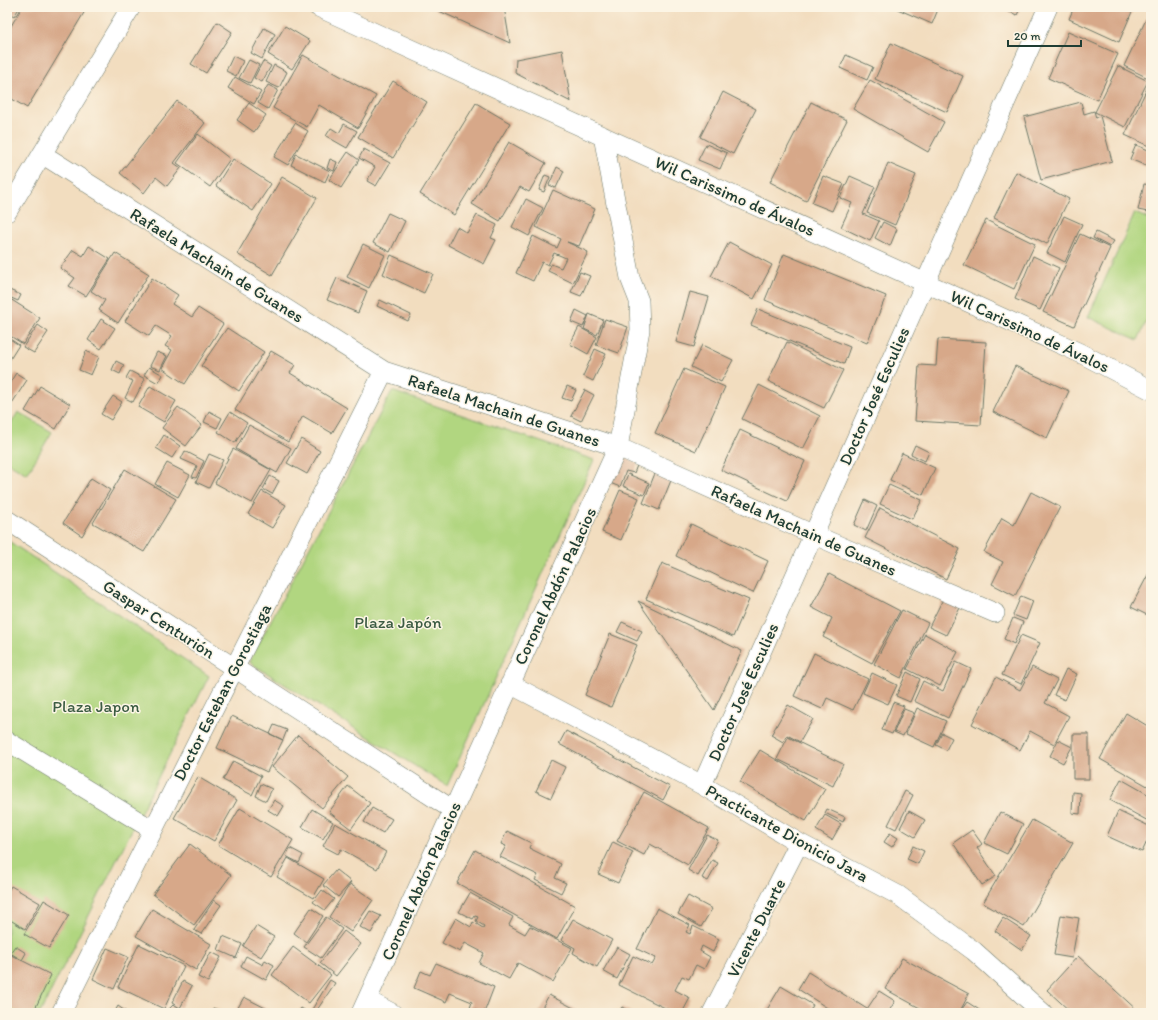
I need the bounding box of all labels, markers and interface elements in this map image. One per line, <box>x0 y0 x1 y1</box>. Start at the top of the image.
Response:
scale bar <box>1008 22 1081 48</box>
text: 20 m <box>1014 29 1041 43</box>
street label: Wil Carissimo de Ávalos <box>652 152 818 240</box>
street label: Rafaela Machain de Guanes <box>127 203 307 327</box>
street label: Wil Carissimo de Ávalos <box>947 285 1113 377</box>
street label: Doctor José Esculies <box>835 324 913 468</box>
street label: Rafaela Machain de Guanes <box>405 369 603 451</box>
street label: Rafaela Machain de Guanes <box>708 480 900 580</box>
street label: Coronel Abdón Palacios <box>510 504 600 668</box>
street label: Gaspar Centurión <box>99 575 219 663</box>
street label: Doctor Esteban Gorostiaga <box>169 600 275 784</box>
park label: Plaza Japón <box>354 612 442 632</box>
street label: Doctor José Esculies <box>704 620 782 764</box>
park label: Plaza Japon <box>52 696 140 716</box>
street label: Practicante Dionicio Jara <box>702 780 872 886</box>
street label: Coronel Abdón Palacios <box>377 799 465 963</box>
street label: Vicente Duarte <box>723 875 789 981</box>

